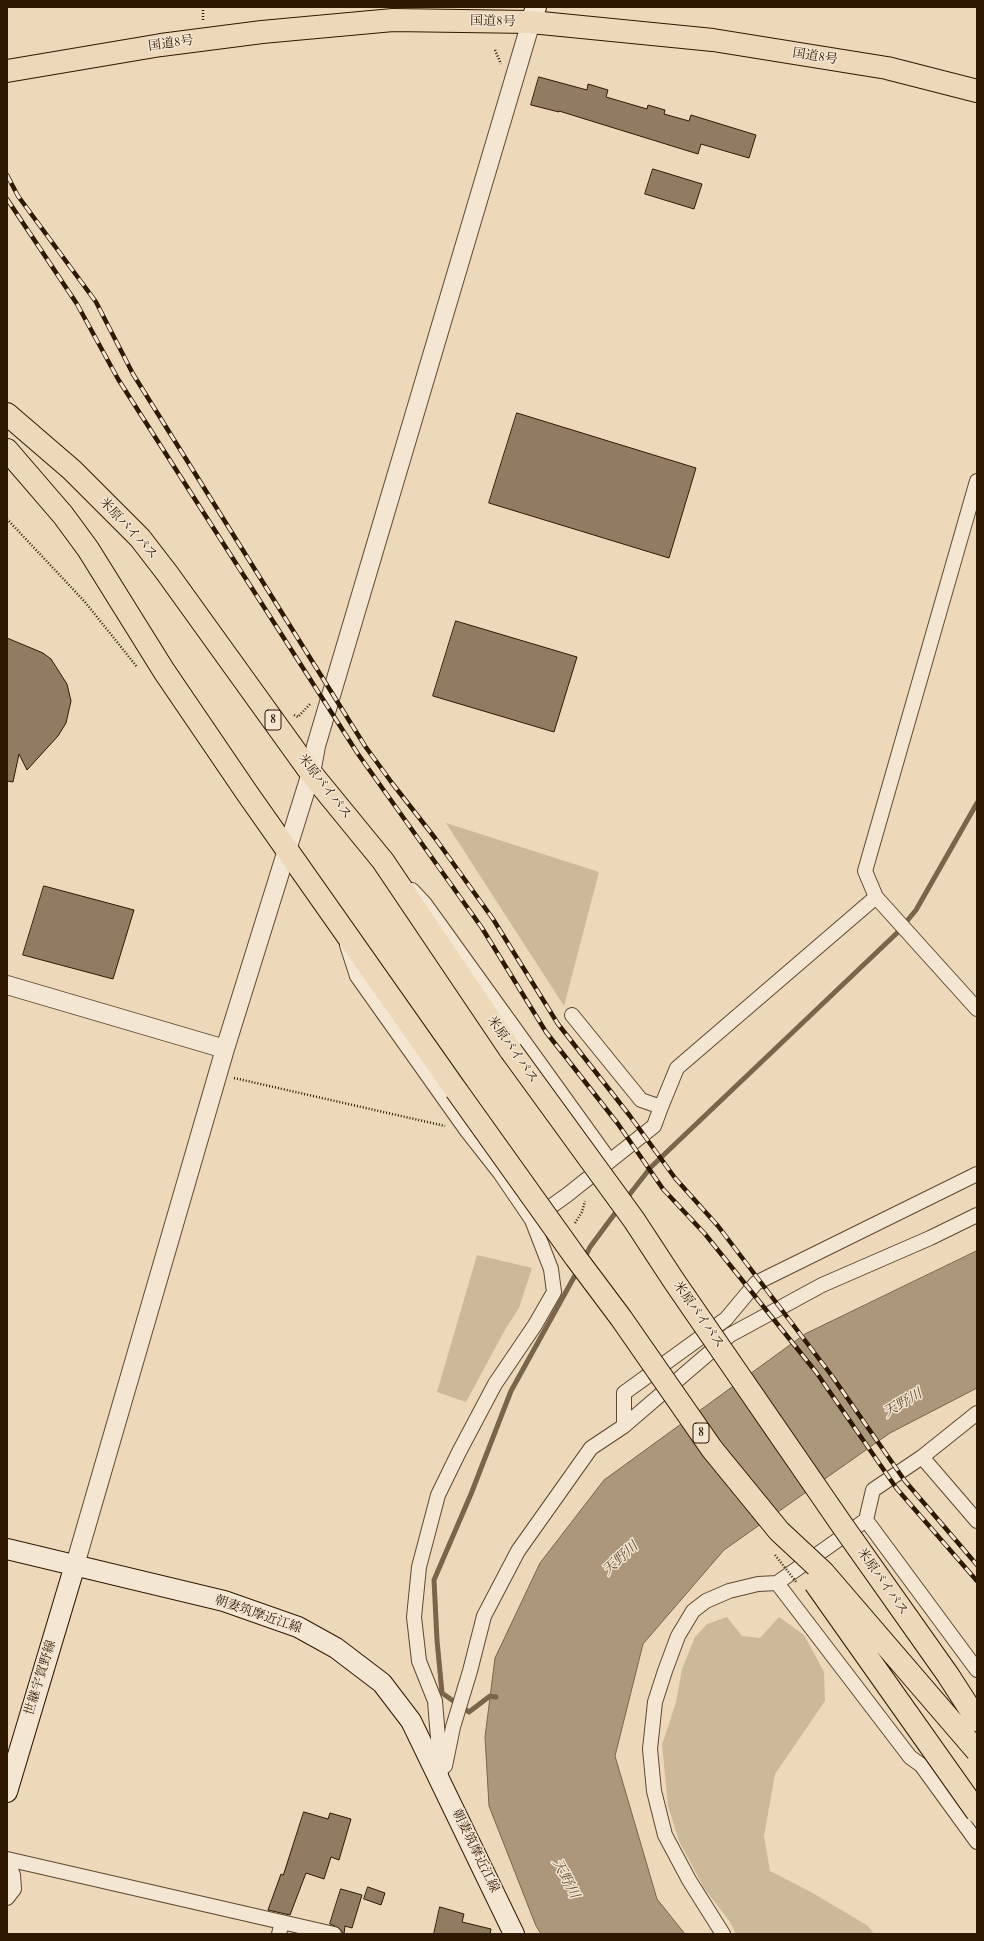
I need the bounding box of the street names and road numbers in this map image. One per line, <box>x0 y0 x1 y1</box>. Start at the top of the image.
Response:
street label: 国道8号 <box>470 14 516 30</box>
street label: 国道8号 <box>147 33 195 55</box>
street label: 国道8号 <box>791 46 839 68</box>
street label: 米原バイパス <box>96 495 160 563</box>
road number: 8 <box>265 710 281 730</box>
street label: 米原バイパス <box>294 751 354 823</box>
street label: 米原バイパス <box>483 1014 541 1086</box>
street label: 米原バイパス <box>669 1279 727 1351</box>
road number: 8 <box>693 1423 709 1443</box>
street label: 米原バイパス <box>853 1546 911 1618</box>
street label: 朝妻筑摩近江線 <box>212 1593 304 1637</box>
street label: 世継宇賀野線 <box>22 1638 60 1718</box>
street label: 朝妻筑摩近江線 <box>448 1807 502 1895</box>

